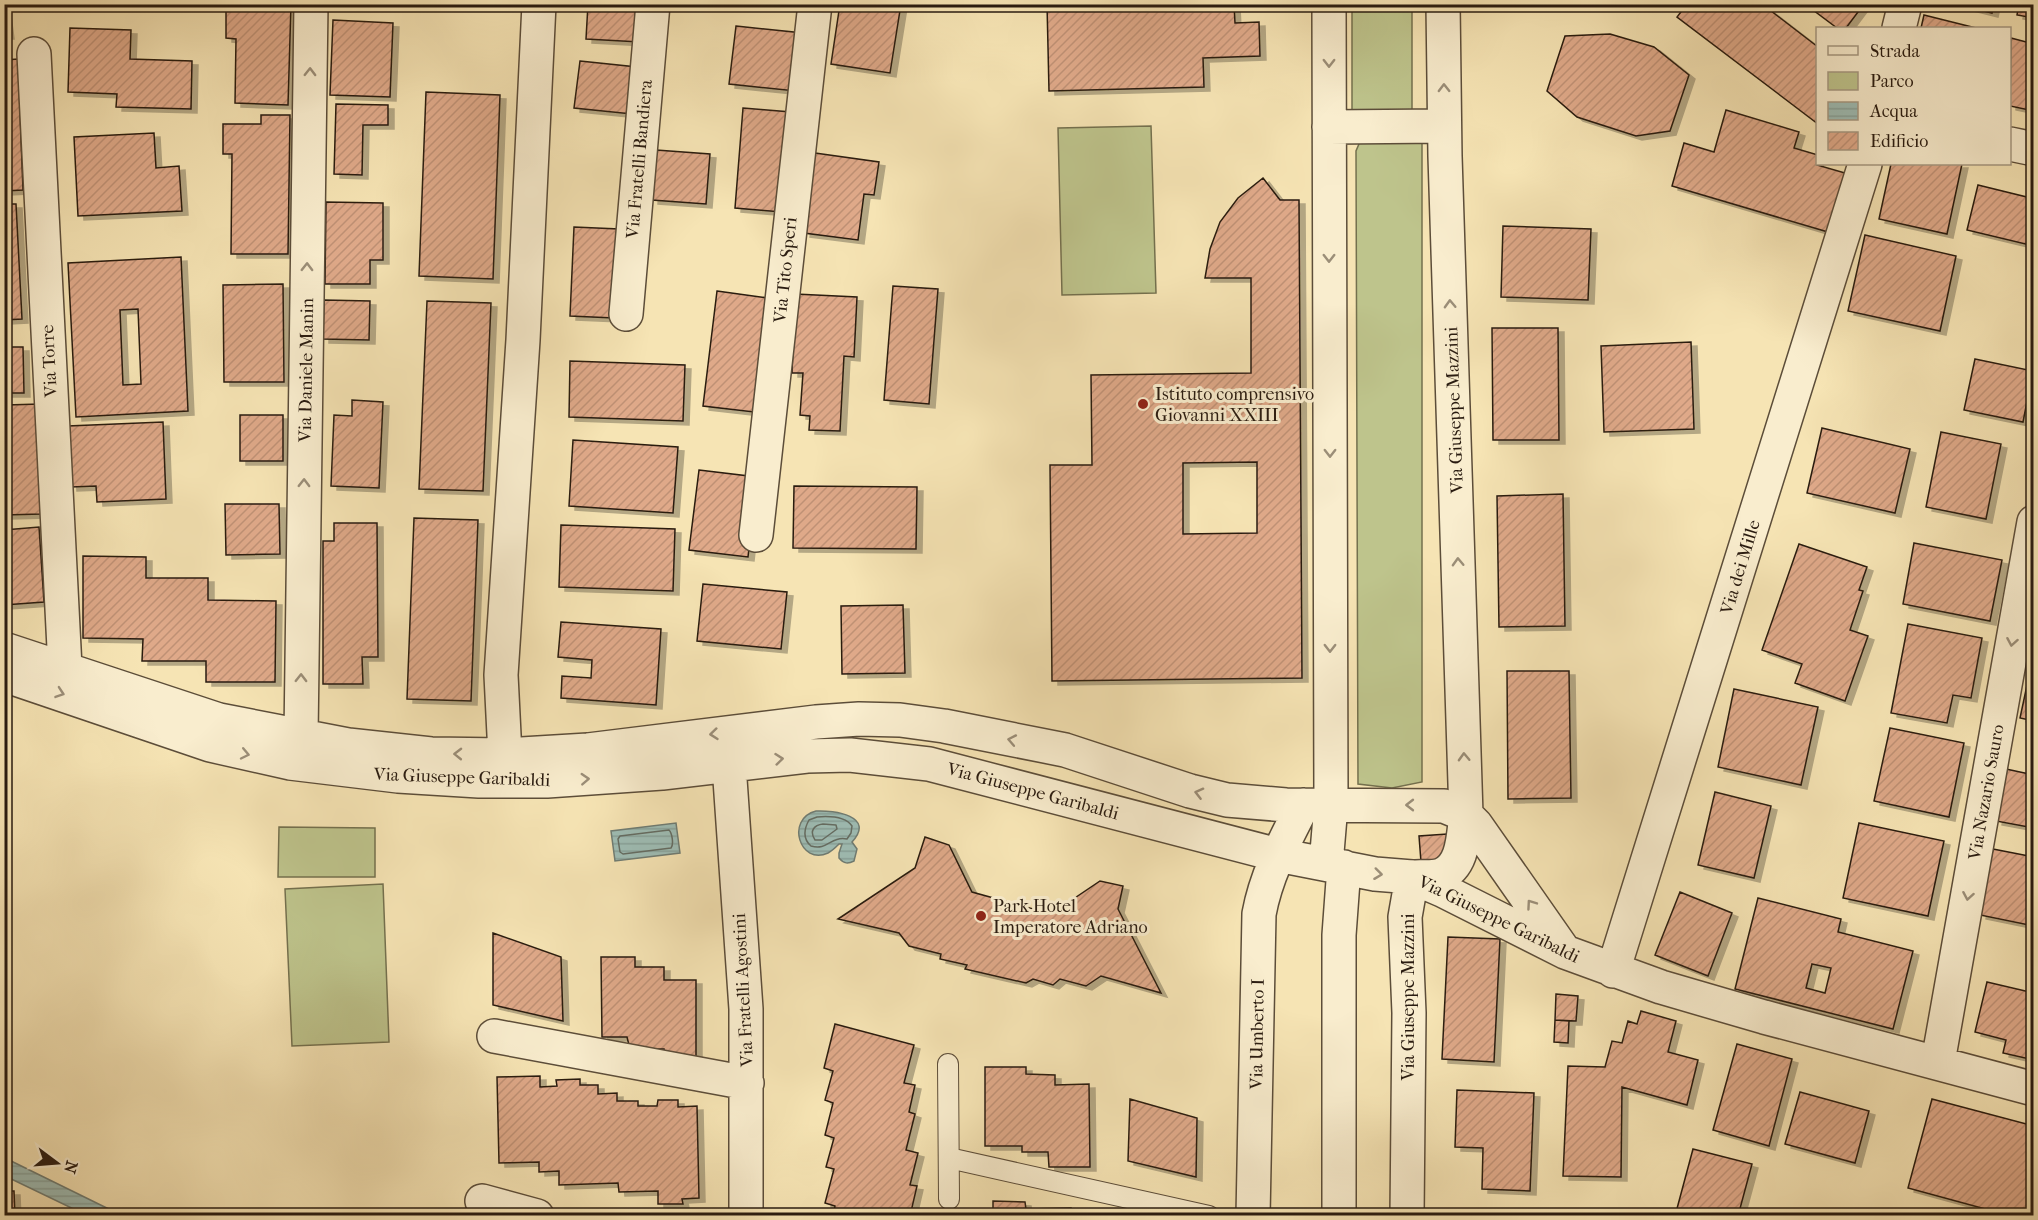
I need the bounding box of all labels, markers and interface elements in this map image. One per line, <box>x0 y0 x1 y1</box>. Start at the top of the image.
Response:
legend <box>1816 27 2011 165</box>
text: Strada <box>1870 41 1921 62</box>
one-way arrow <box>1323 58 1335 67</box>
one-way arrow <box>304 67 316 76</box>
text: Parco <box>1870 71 1914 92</box>
street label: Via Fratelli Bandiera <box>622 78 657 240</box>
one-way arrow <box>1438 83 1450 92</box>
text: Acqua <box>1869 101 1918 122</box>
text: Edificio <box>1870 131 1928 152</box>
street label: Via Tito Speri <box>769 215 802 325</box>
one-way arrow <box>1323 253 1335 262</box>
one-way arrow <box>301 262 313 271</box>
street label: Via Daniele Manin <box>295 297 318 443</box>
one-way arrow <box>1444 299 1456 308</box>
street label: Via Torre <box>37 324 62 399</box>
street label: Via Giuseppe Mazzini <box>1441 326 1468 495</box>
place label: Istituto comprensivo Giovanni XXIII <box>1155 384 1314 426</box>
marker: Istituto comprensivo Giovanni XXIII <box>1136 397 1150 411</box>
one-way arrow <box>1324 448 1336 457</box>
one-way arrow <box>298 478 310 487</box>
street label: Via dei Mille <box>1716 517 1765 618</box>
one-way arrow <box>1452 557 1465 566</box>
one-way arrow <box>2007 637 2019 646</box>
one-way arrow <box>1324 643 1336 652</box>
one-way arrow <box>295 673 308 682</box>
one-way arrow <box>54 686 65 699</box>
street label: Via Nazario Sauro <box>1964 723 2009 863</box>
one-way arrow <box>710 727 719 740</box>
one-way arrow <box>1007 734 1017 747</box>
one-way arrow <box>240 747 250 760</box>
one-way arrow <box>453 748 462 760</box>
one-way arrow <box>1458 752 1471 761</box>
one-way arrow <box>775 753 784 766</box>
street label: Via Giuseppe Garibaldi <box>944 758 1122 825</box>
street label: Via Giuseppe Garibaldi <box>372 764 551 791</box>
one-way arrow <box>581 773 590 786</box>
one-way arrow <box>1194 788 1204 801</box>
one-way arrow <box>1405 799 1414 811</box>
one-way arrow <box>1373 867 1382 880</box>
street label: Via Giuseppe Garibaldi <box>1414 871 1583 968</box>
one-way arrow <box>1962 891 1974 901</box>
place label: Park Hotel Imperatore Adriano <box>993 896 1148 938</box>
one-way arrow <box>1527 900 1538 911</box>
marker: Park Hotel Imperatore Adriano <box>974 909 988 923</box>
street label: Via Fratelli Agostini <box>729 912 758 1068</box>
street label: Via Giuseppe Mazzini <box>1398 913 1419 1081</box>
street label: Via Umberto I <box>1246 979 1269 1090</box>
north arrow <box>27 1133 87 1193</box>
text: N <box>60 1159 82 1176</box>

